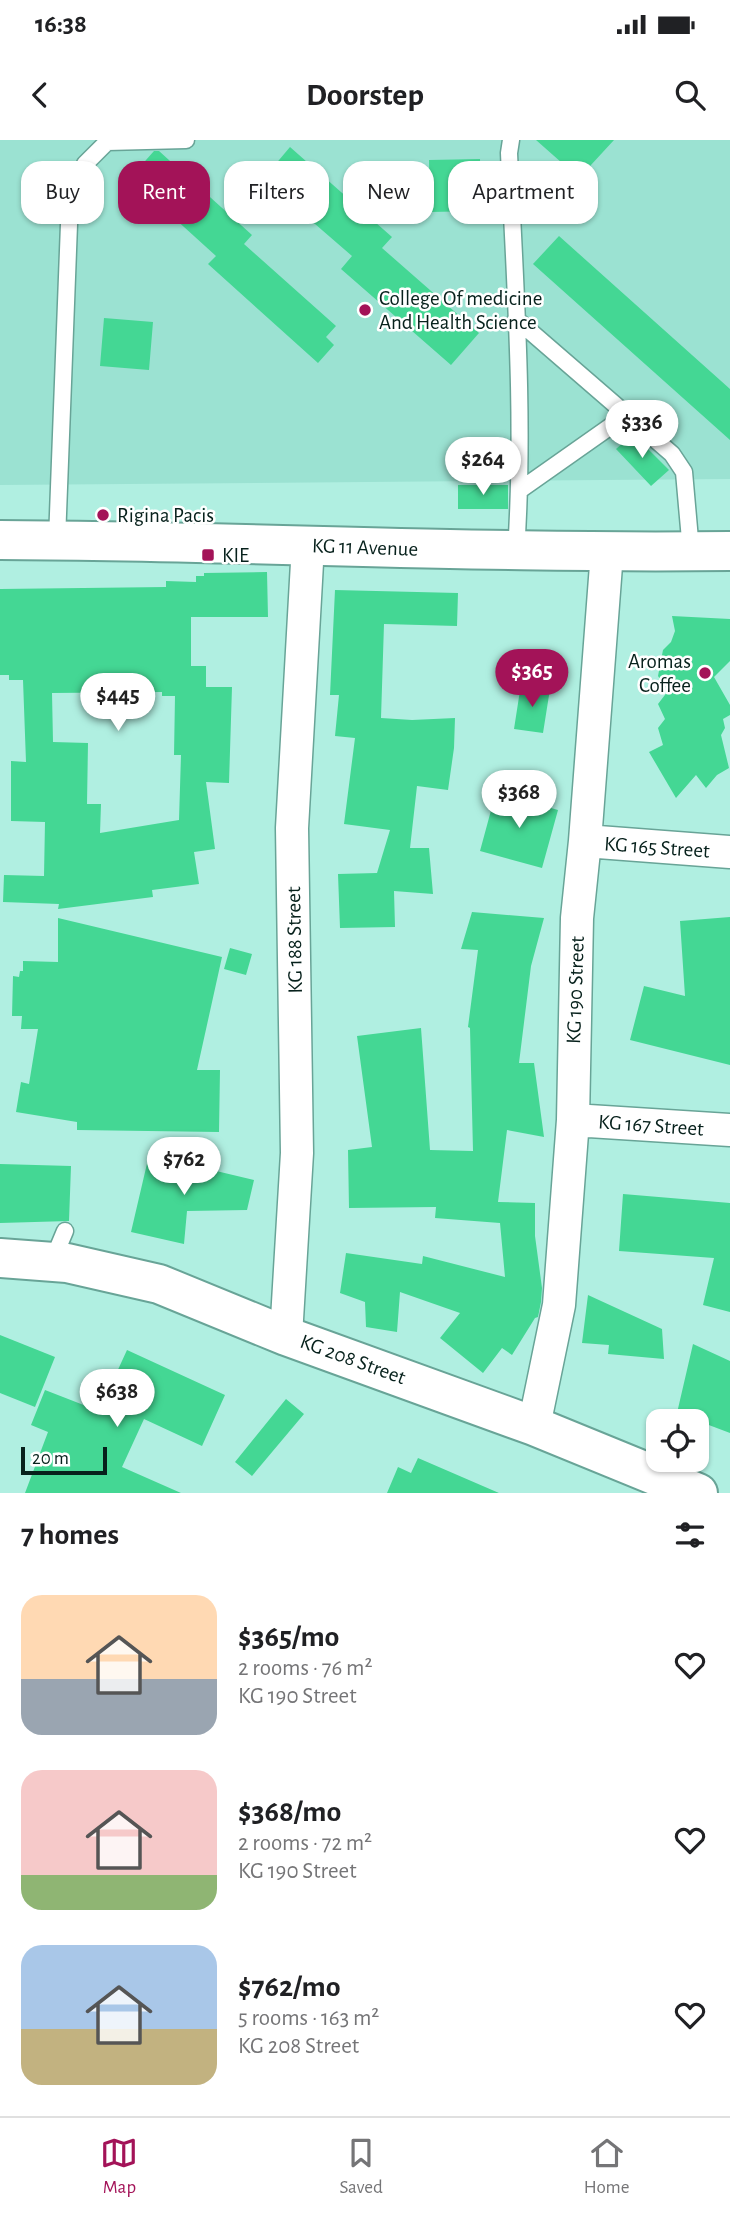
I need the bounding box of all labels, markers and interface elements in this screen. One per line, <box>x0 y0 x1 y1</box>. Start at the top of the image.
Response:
text: 16:38 <box>35 11 87 37</box>
icon: back <box>21 76 59 114</box>
icon: search <box>671 76 709 114</box>
text: Doorstep <box>306 79 424 111</box>
chip: Buy <box>21 161 104 224</box>
chip: Rent <box>118 161 210 224</box>
chip: Filters <box>224 161 329 224</box>
chip: New <box>343 161 434 224</box>
chip: Apartment <box>448 161 598 224</box>
place label: College Of medicine And Health Science <box>379 288 542 333</box>
marker: College Of medicine And Health Science <box>357 302 373 318</box>
pin: $336 <box>601 400 683 460</box>
text: $336 <box>621 411 663 434</box>
pin: $264 <box>442 438 524 497</box>
text: $264 <box>461 448 505 471</box>
place label: Rigina Pacis <box>117 505 214 526</box>
marker: Rigina Pacis <box>95 507 111 523</box>
street label: KG 11 Avenue <box>312 535 418 560</box>
place label: KIE <box>222 545 249 566</box>
marker: KIE <box>200 547 216 563</box>
pin: $365 <box>491 650 573 709</box>
place label: Aromas Coffee <box>628 651 691 696</box>
text: $365 <box>511 660 553 683</box>
marker: Aromas Coffee <box>697 665 713 681</box>
pin: $445 <box>77 674 159 733</box>
text: $445 <box>96 684 140 707</box>
pin: $368 <box>478 770 560 830</box>
text: $368 <box>498 781 540 804</box>
street label: KG 165 Street <box>603 833 711 862</box>
street label: KG 188 Street <box>283 886 306 994</box>
street label: KG 190 Street <box>563 935 588 1044</box>
street label: KG 167 Street <box>597 1111 705 1140</box>
pin: $762 <box>143 1138 225 1197</box>
text: $762 <box>163 1148 205 1171</box>
street label: KG 208 Street <box>297 1331 409 1388</box>
pin: $638 <box>76 1370 158 1429</box>
text: $638 <box>96 1380 138 1403</box>
map controls <box>646 1409 709 1472</box>
button: locate <box>646 1409 709 1472</box>
scale bar <box>21 1444 107 1476</box>
text: 20 m <box>32 1449 69 1468</box>
icon: filters <box>671 1516 709 1554</box>
text: 7 homes <box>21 1520 119 1550</box>
text: $365/mo <box>238 1622 339 1652</box>
icon: home <box>77 1623 161 1707</box>
icon: heart <box>671 1646 709 1684</box>
text: 2 rooms · 76 m² <box>238 1657 372 1680</box>
text: KG 190 Street <box>238 1685 356 1708</box>
text: $368/mo <box>238 1797 341 1827</box>
icon: home <box>77 1798 161 1882</box>
icon: heart <box>671 1821 709 1859</box>
text: 2 rooms · 72 m² <box>238 1832 372 1855</box>
text: KG 190 Street <box>238 1860 356 1883</box>
text: $762/mo <box>238 1972 341 2002</box>
icon: home <box>77 1973 161 2057</box>
icon: heart <box>671 1996 709 2034</box>
text: 5 rooms · 163 m² <box>238 2007 379 2030</box>
text: KG 208 Street <box>238 2035 359 2058</box>
tab: Map <box>100 2134 138 2199</box>
tab: Saved <box>339 2134 383 2199</box>
tab: Home <box>584 2134 630 2199</box>

